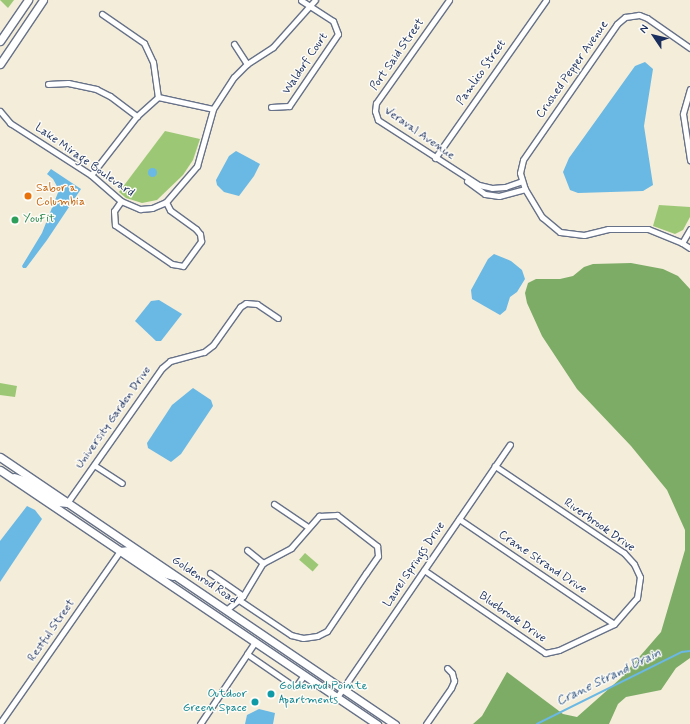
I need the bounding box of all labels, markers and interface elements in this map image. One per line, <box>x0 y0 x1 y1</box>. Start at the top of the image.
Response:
street label: Port Said Street <box>368 16 428 94</box>
north arrow <box>634 16 674 56</box>
street label: Crushed Pepper Avenue <box>534 18 612 122</box>
text: N <box>636 22 652 36</box>
street label: Waldorf Court <box>279 29 333 99</box>
street label: Pamlico Street <box>454 37 510 109</box>
street label: Veraval Avenue <box>382 105 456 163</box>
street label: Lake Mirage Boulevard <box>33 122 135 200</box>
place label: Sabor a Columbia <box>36 182 85 210</box>
marker: Sabor a Columbia <box>23 191 33 201</box>
place label: YouFit <box>23 213 55 227</box>
marker: YouFit <box>10 215 20 225</box>
street label: University Garden Drive <box>73 364 155 472</box>
street label: Riverbrook Drive <box>561 496 637 556</box>
street label: Laurel Springs Drive <box>381 520 449 610</box>
street label: Crane Strand Drive <box>496 528 588 598</box>
street label: Goldenrod Road <box>168 554 240 608</box>
street label: Bluebrook Drive <box>476 590 548 646</box>
street label: Restful Street <box>25 597 79 665</box>
water label: Crane Strand Drain <box>553 645 665 711</box>
place label: Goldenrod Pointe Apartments <box>279 680 362 708</box>
place label: Outdoor Green Space <box>183 688 247 716</box>
marker: Goldenrod Pointe Apartments <box>266 689 276 699</box>
marker: Outdoor Green Space <box>250 697 260 707</box>

